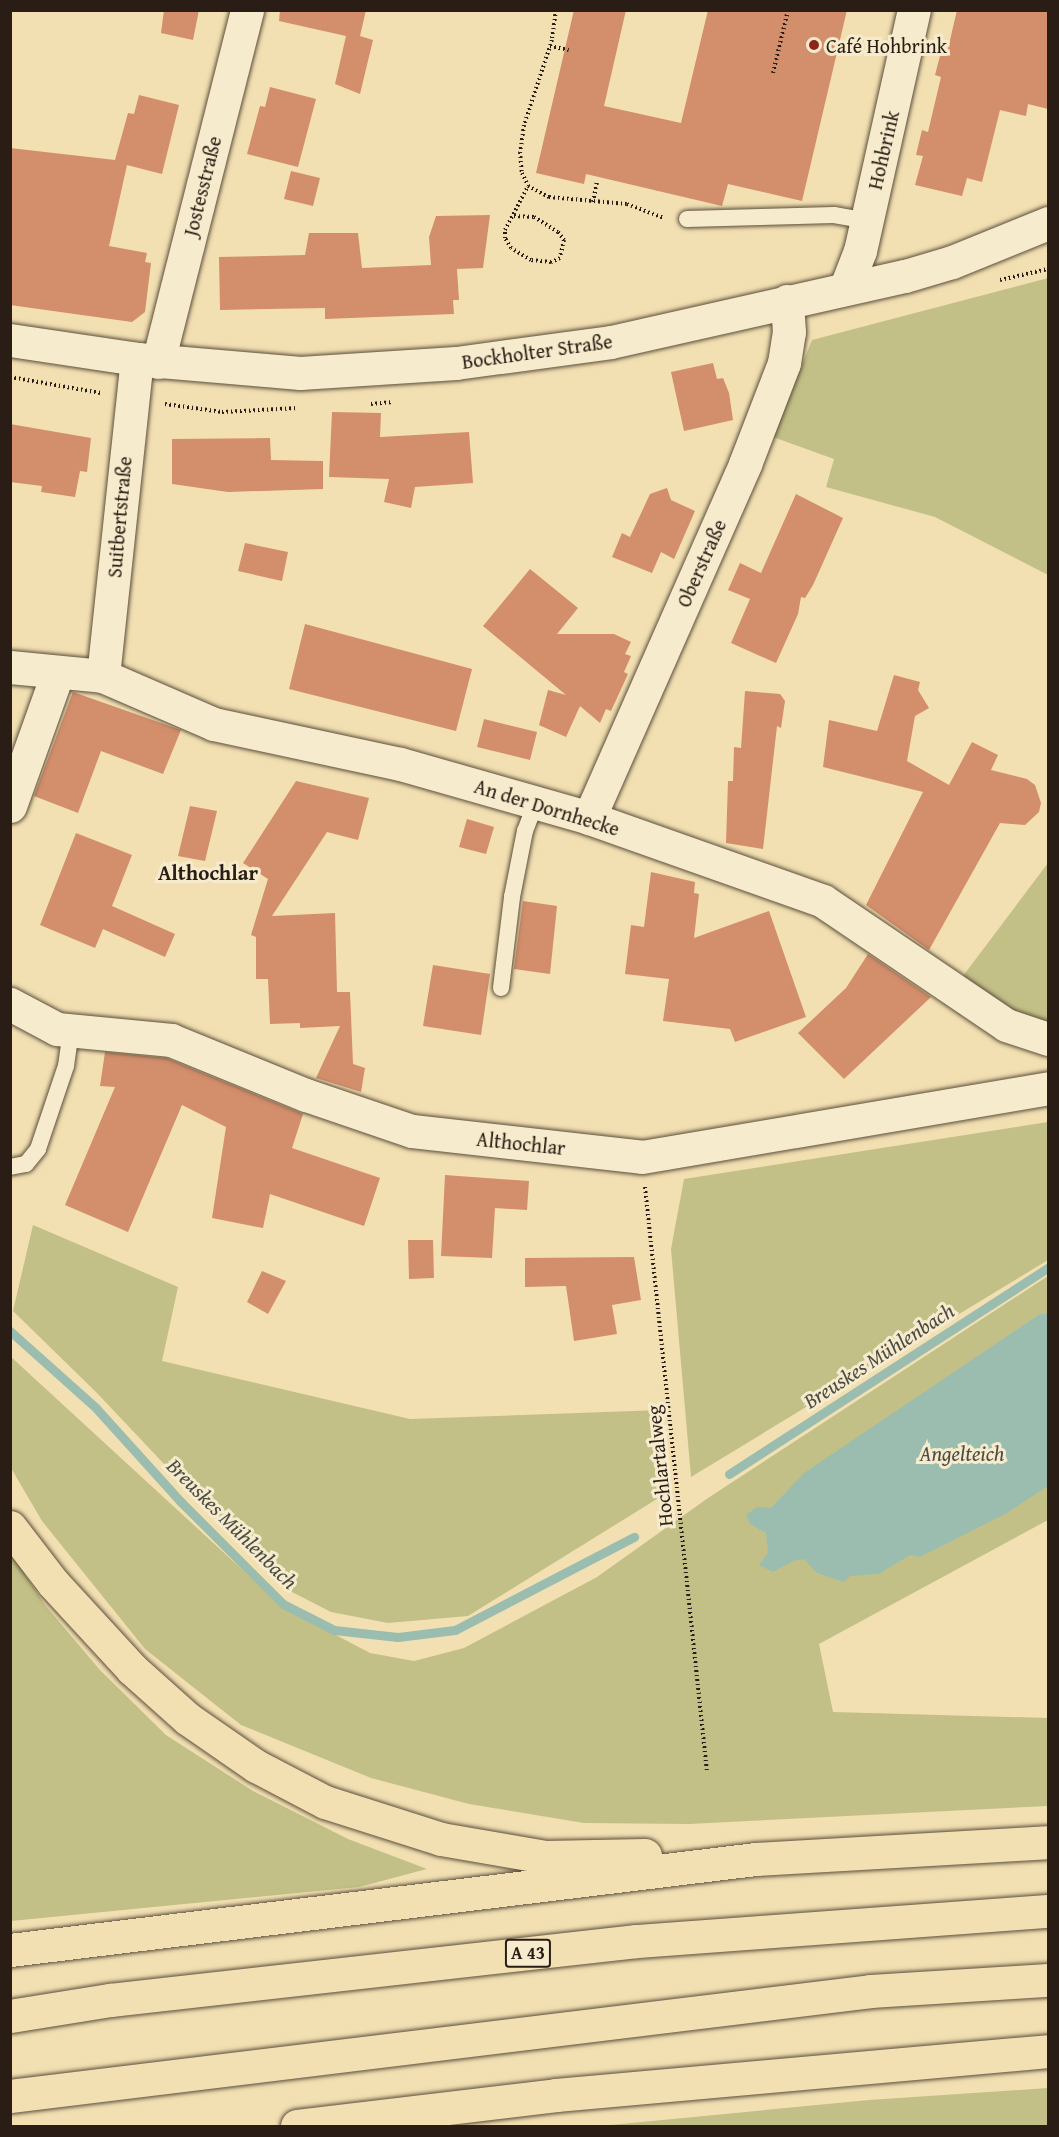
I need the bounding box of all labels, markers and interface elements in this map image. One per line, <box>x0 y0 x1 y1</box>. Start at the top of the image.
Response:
place label: Café Hohbrink <box>826 33 947 57</box>
marker: Café Hohbrink <box>807 38 821 52</box>
street label: Hohbrink <box>862 108 904 192</box>
street label: Jostesstraße <box>178 133 226 239</box>
street label: Bockholter Straße <box>460 329 614 373</box>
street label: Suitbertstraße <box>102 455 136 579</box>
street label: Oberstraße <box>671 515 731 611</box>
street label: An der Dornhecke <box>471 774 623 840</box>
district label: Althochlar <box>158 860 258 886</box>
street label: Althochlar <box>475 1126 567 1160</box>
water label: Breuskes Mühlenbach <box>799 1298 959 1414</box>
street label: Hochlartalweg <box>641 1404 677 1528</box>
water label: Angelteich <box>920 1441 1004 1467</box>
water label: Breuskes Mühlenbach <box>162 1454 302 1594</box>
road number: A 43 <box>504 1938 552 1968</box>

